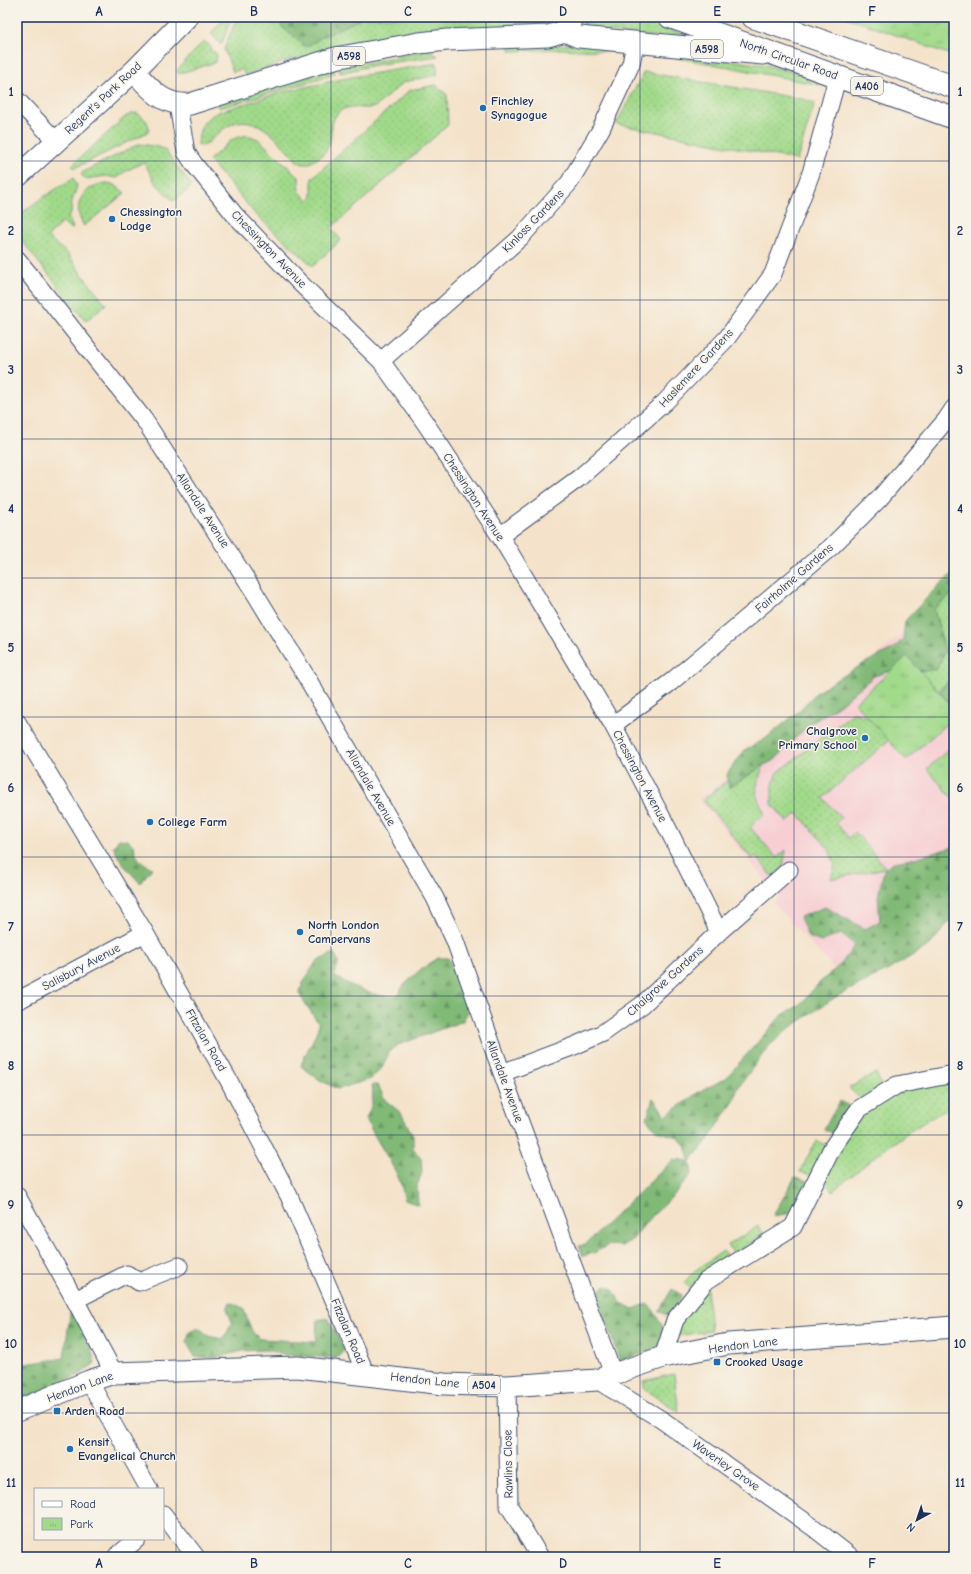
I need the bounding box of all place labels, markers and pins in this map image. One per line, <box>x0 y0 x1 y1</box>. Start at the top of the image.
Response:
place label: Finchley Synagogue <box>491 94 547 122</box>
marker: Finchley Synagogue <box>478 103 488 113</box>
place label: Chessington Lodge <box>120 205 182 233</box>
marker: Chessington Lodge <box>107 214 117 224</box>
place label: Chalgrove Primary School <box>779 724 857 752</box>
marker: Chalgrove Primary School <box>860 733 870 743</box>
place label: College Farm <box>158 815 227 829</box>
marker: College Farm <box>145 817 155 827</box>
place label: North London Campervans <box>308 918 379 946</box>
marker: North London Campervans <box>295 927 305 937</box>
place label: Crooked Usage <box>725 1355 803 1369</box>
marker: Crooked Usage <box>712 1357 722 1367</box>
place label: Arden Road <box>65 1404 125 1418</box>
marker: Arden Road <box>52 1406 62 1416</box>
place label: Kensit Evangelical Church <box>78 1435 176 1463</box>
marker: Kensit Evangelical Church <box>65 1444 75 1454</box>

